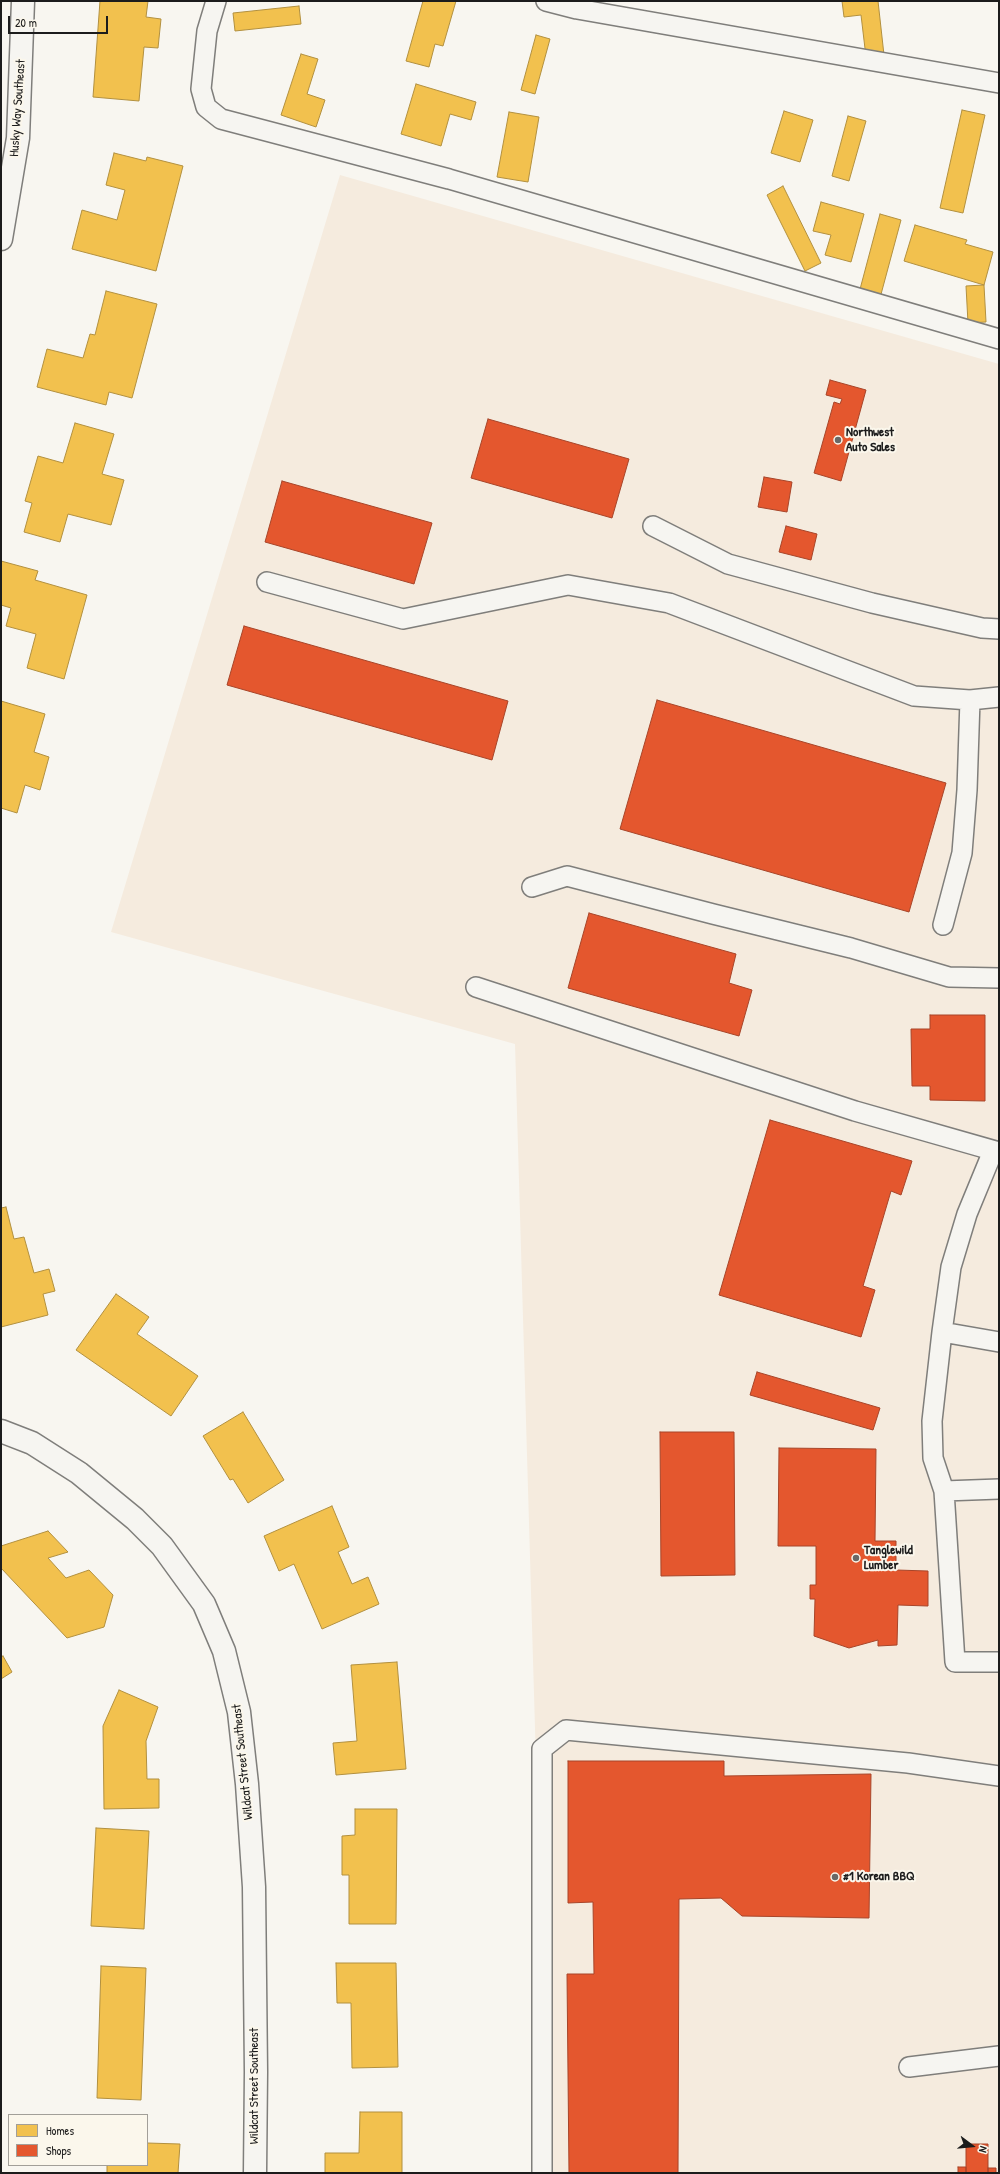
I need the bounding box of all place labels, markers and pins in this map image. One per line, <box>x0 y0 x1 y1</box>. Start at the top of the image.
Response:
place label: Northwest Auto Sales <box>846 425 895 456</box>
marker: Northwest Auto Sales <box>833 435 843 445</box>
place label: Tanglewild Lumber <box>864 1543 913 1574</box>
marker: Tanglewild Lumber <box>851 1553 861 1563</box>
place label: #1 Korean BBQ <box>843 1869 915 1885</box>
marker: #1 Korean BBQ <box>830 1872 840 1882</box>

